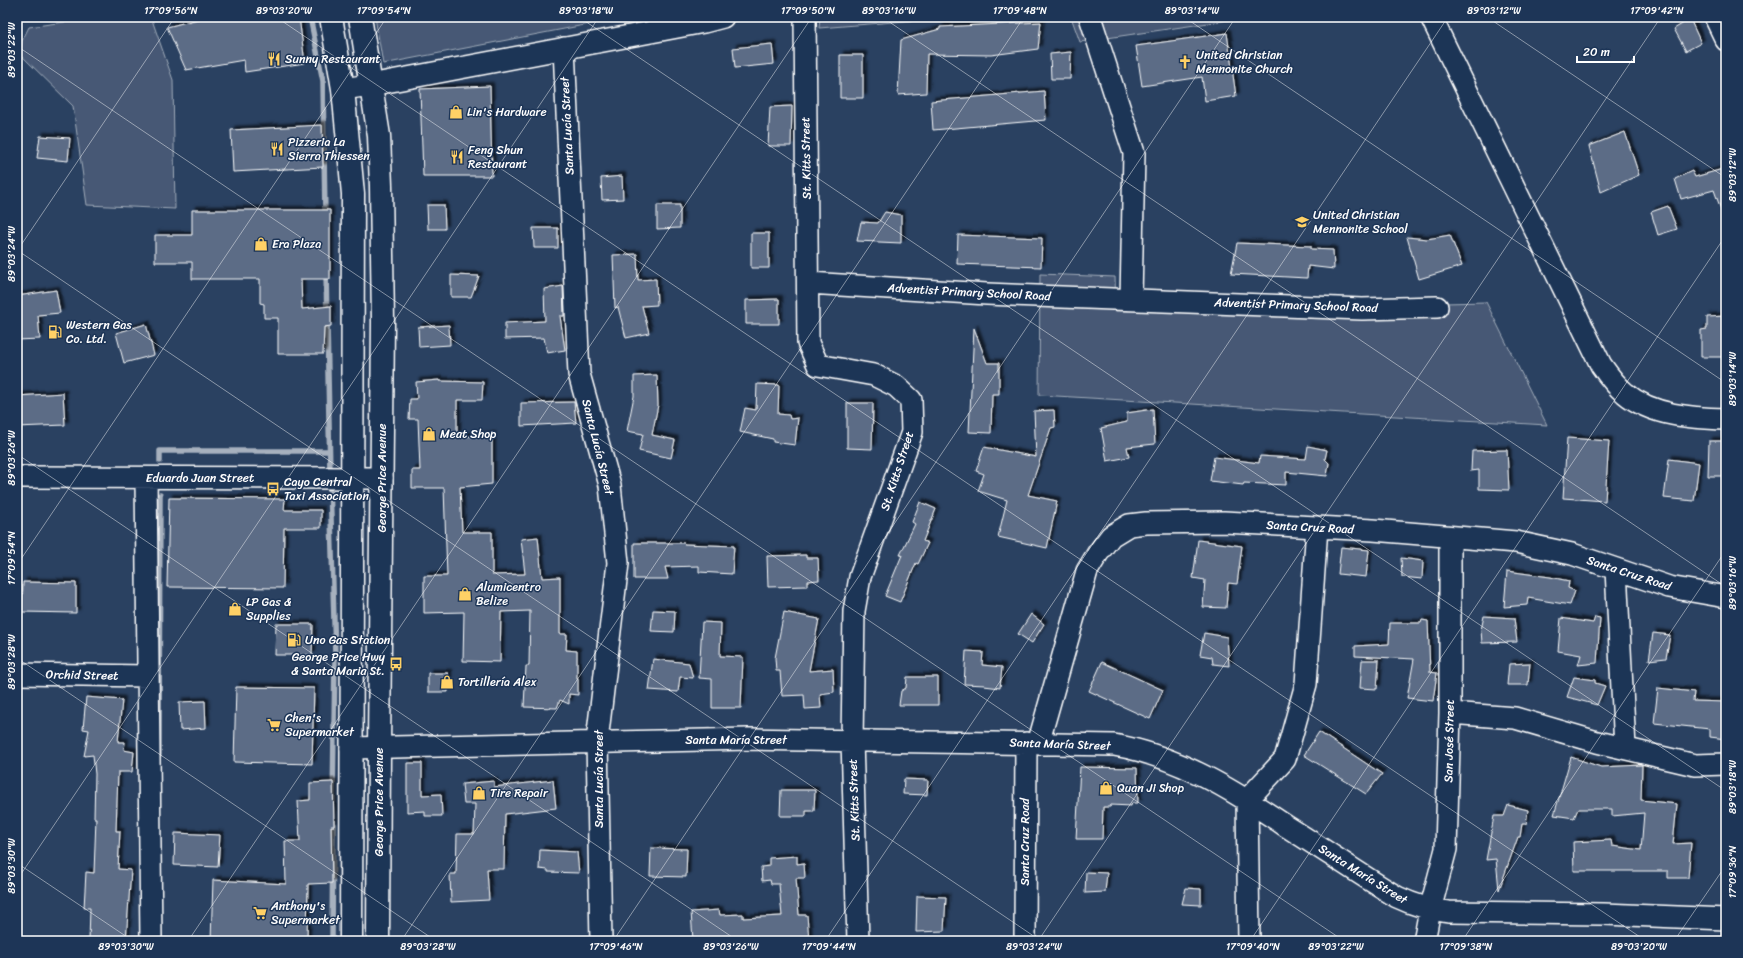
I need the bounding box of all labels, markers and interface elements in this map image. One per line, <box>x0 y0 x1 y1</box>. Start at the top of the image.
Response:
text: 17°09'56"N <box>144 2 198 20</box>
text: 89°03'20"W <box>256 2 312 20</box>
text: 17°09'54"N <box>357 2 411 20</box>
text: 89°03'18"W <box>559 2 613 20</box>
text: 17°09'50"N <box>781 2 835 20</box>
text: 89°03'16"W <box>862 2 916 20</box>
text: 17°09'48"N <box>993 2 1047 20</box>
text: 89°03'14"W <box>1165 2 1219 20</box>
text: 89°03'12"W <box>1467 2 1521 20</box>
text: 17°09'42"N <box>1630 2 1684 20</box>
text: 89°03'22"W <box>3 22 21 78</box>
scale bar <box>1577 38 1634 64</box>
text: 20 m <box>1583 41 1610 63</box>
place label: United Christian Mennonite Church <box>1196 44 1293 80</box>
place label: Sunny Restaurant <box>285 48 381 70</box>
restaurant icon: Sunny Restaurant <box>266 51 282 67</box>
church icon: United Christian Mennonite Church <box>1177 54 1193 70</box>
street label: Santa Lucía Street <box>553 75 581 176</box>
place label: Lin's Hardware <box>467 101 547 123</box>
shop icon: Lin's Hardware <box>448 104 464 120</box>
street label: St. Kitts Street <box>794 117 818 199</box>
place label: Pizzeria La Sierra Thiessen <box>288 131 370 167</box>
place label: Feng Shun Restaurant <box>468 139 527 175</box>
restaurant icon: Pizzeria La Sierra Thiessen <box>269 141 285 157</box>
text: 89°03'12"W <box>1724 148 1742 202</box>
restaurant icon: Feng Shun Restaurant <box>449 149 465 165</box>
place label: United Christian Mennonite School <box>1313 204 1408 240</box>
school or university icon: United Christian Mennonite School <box>1294 214 1310 230</box>
text: 89°03'24"W <box>3 226 21 282</box>
place label: Era Plaza <box>272 233 321 255</box>
shop icon: Era Plaza <box>253 236 269 252</box>
street label: Adventist Primary School Road <box>886 277 1052 307</box>
street label: Adventist Primary School Road <box>1213 291 1379 319</box>
place label: Western Gas Co. Ltd. <box>66 314 132 350</box>
fuel station icon: Western Gas Co. Ltd. <box>47 324 63 340</box>
text: 89°03'14"W <box>1724 352 1742 406</box>
street label: Santa Lucía Street <box>575 397 621 498</box>
place label: Meat Shop <box>440 423 497 445</box>
street label: George Price Avenue <box>371 424 393 532</box>
shop icon: Meat Shop <box>421 426 437 442</box>
street label: St. Kitts Street <box>874 428 920 514</box>
text: 89°03'26"W <box>3 430 21 486</box>
street label: Eduardo Juan Street <box>146 467 254 489</box>
place label: Cayo Central Taxi Association <box>284 471 369 507</box>
bus stop icon: Cayo Central Taxi Association <box>265 481 281 497</box>
street label: Santa Cruz Road <box>1266 514 1355 540</box>
text: 17°09'54"N <box>3 531 21 585</box>
street label: Santa Cruz Road <box>1584 549 1675 597</box>
text: 89°03'16"W <box>1724 556 1742 610</box>
place label: Alumicentro Belize <box>475 576 541 612</box>
shop icon: Alumicentro Belize <box>457 586 473 602</box>
place label: LP Gas & Supplies <box>246 591 292 627</box>
shop icon: LP Gas & Supplies <box>227 601 243 617</box>
place label: Uno Gas Station <box>305 629 391 651</box>
fuel station icon: Uno Gas Station <box>286 632 302 648</box>
text: 89°03'28"W <box>3 634 21 690</box>
place label: George Price Hwy & Santa Maria St. <box>291 646 386 682</box>
bus stop icon: George Price Hwy & Santa Maria St. <box>388 656 404 672</box>
street label: Orchid Street <box>46 663 118 687</box>
place label: Tortillería Alex <box>458 671 538 693</box>
shop icon: Tortillería Alex <box>439 674 455 690</box>
street label: San José Street <box>1437 699 1461 783</box>
place label: Chen's Supermarket <box>285 707 355 743</box>
supermarket icon: Chen's Supermarket <box>266 717 282 733</box>
street label: Santa Lucía Street <box>588 729 610 828</box>
street label: Santa María Street <box>685 729 788 751</box>
street label: Santa María Street <box>1009 731 1112 757</box>
street label: George Price Avenue <box>368 748 390 856</box>
street label: St. Kitts Street <box>842 758 866 842</box>
text: 89°03'18"W <box>1724 760 1742 814</box>
place label: Quan Ji Shop <box>1117 777 1185 799</box>
shop icon: Quan Ji Shop <box>1098 780 1114 796</box>
place label: Tire Repair <box>490 782 549 804</box>
shop icon: Tire Repair <box>471 785 487 801</box>
street label: Santa Cruz Road <box>1014 797 1036 886</box>
text: 89°03'30"W <box>3 838 21 894</box>
street label: Santa María Street <box>1314 838 1413 911</box>
text: 17°09'36"N <box>1724 846 1742 898</box>
place label: Anthony's Supermarket <box>270 895 341 931</box>
supermarket icon: Anthony's Supermarket <box>252 905 268 921</box>
text: 89°03'30"W <box>98 938 154 956</box>
text: 89°03'28"W <box>400 938 456 956</box>
text: 17°09'46"N <box>589 938 643 956</box>
text: 89°03'26"W <box>703 938 759 956</box>
text: 17°09'44"N <box>802 938 856 956</box>
text: 89°03'24"W <box>1006 938 1062 956</box>
text: 17°09'40"N <box>1226 938 1280 956</box>
text: 89°03'22"W <box>1308 938 1364 956</box>
text: 17°09'38"N <box>1439 938 1493 956</box>
text: 89°03'20"W <box>1611 938 1667 956</box>

